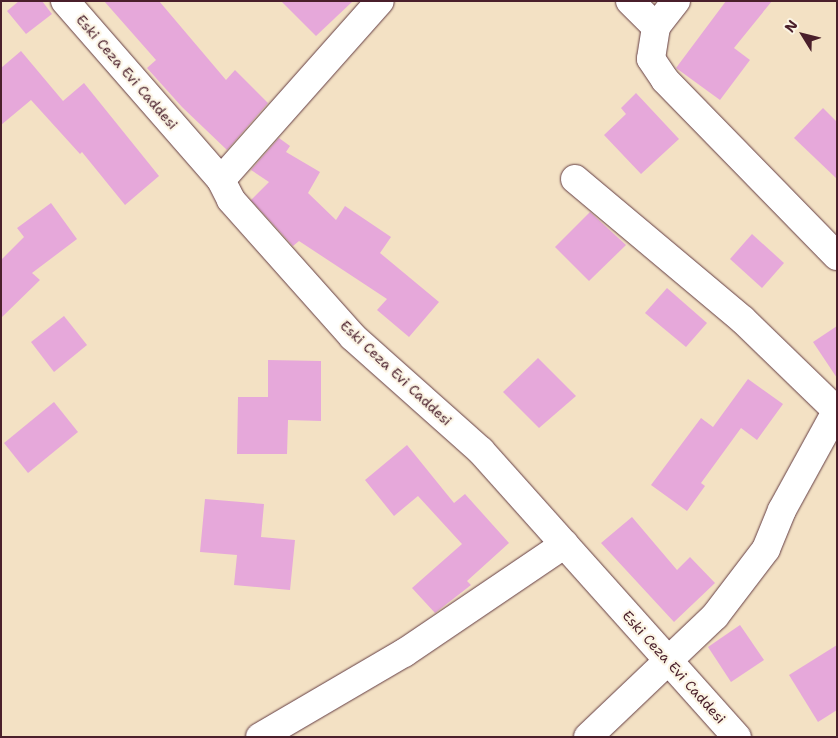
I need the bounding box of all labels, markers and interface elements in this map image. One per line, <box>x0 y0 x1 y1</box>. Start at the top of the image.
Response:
north arrow <box>778 10 828 60</box>
street label: Eski Ceza Evi Caddesi <box>73 11 181 133</box>
text: N <box>780 16 801 36</box>
street label: Eski Ceza Evi Caddesi <box>337 317 455 429</box>
street label: Eski Ceza Evi Caddesi <box>619 607 729 727</box>

